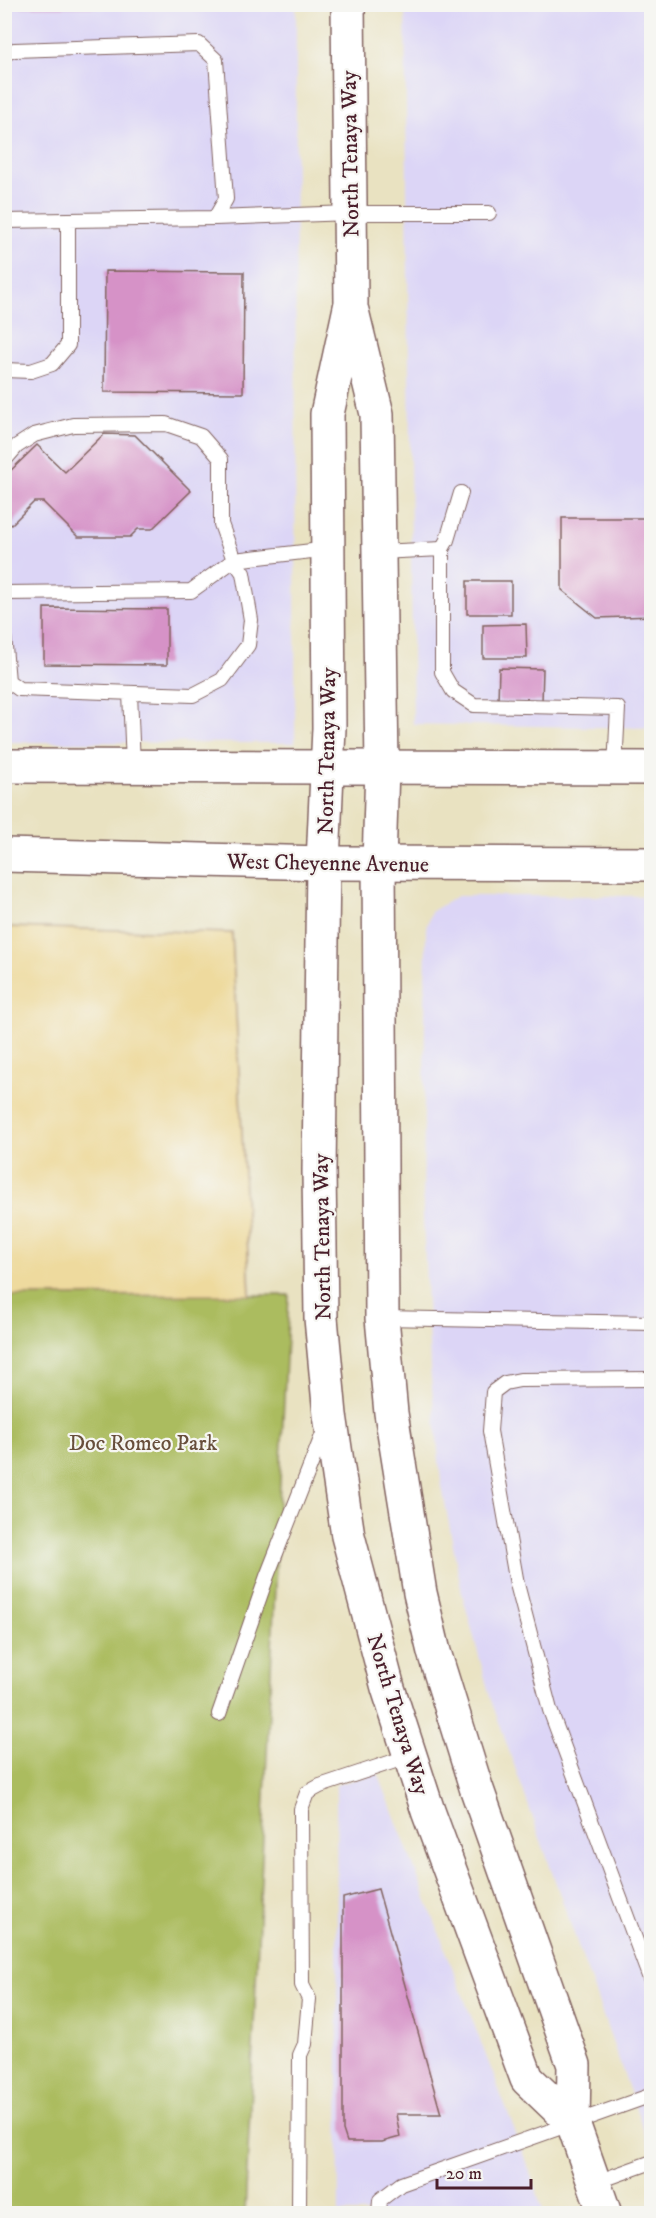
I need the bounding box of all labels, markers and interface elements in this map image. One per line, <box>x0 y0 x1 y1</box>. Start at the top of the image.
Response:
street label: North Tenaya Way <box>336 70 365 238</box>
street label: North Tenaya Way <box>313 667 342 835</box>
street label: West Cheyenne Avenue <box>226 848 429 879</box>
street label: North Tenaya Way <box>308 1153 337 1321</box>
park label: Doc Romeo Park <box>69 1430 217 1457</box>
street label: North Tenaya Way <box>360 1631 435 1799</box>
scale bar <box>437 2152 532 2190</box>
text: 20 m <box>446 2163 482 2185</box>

